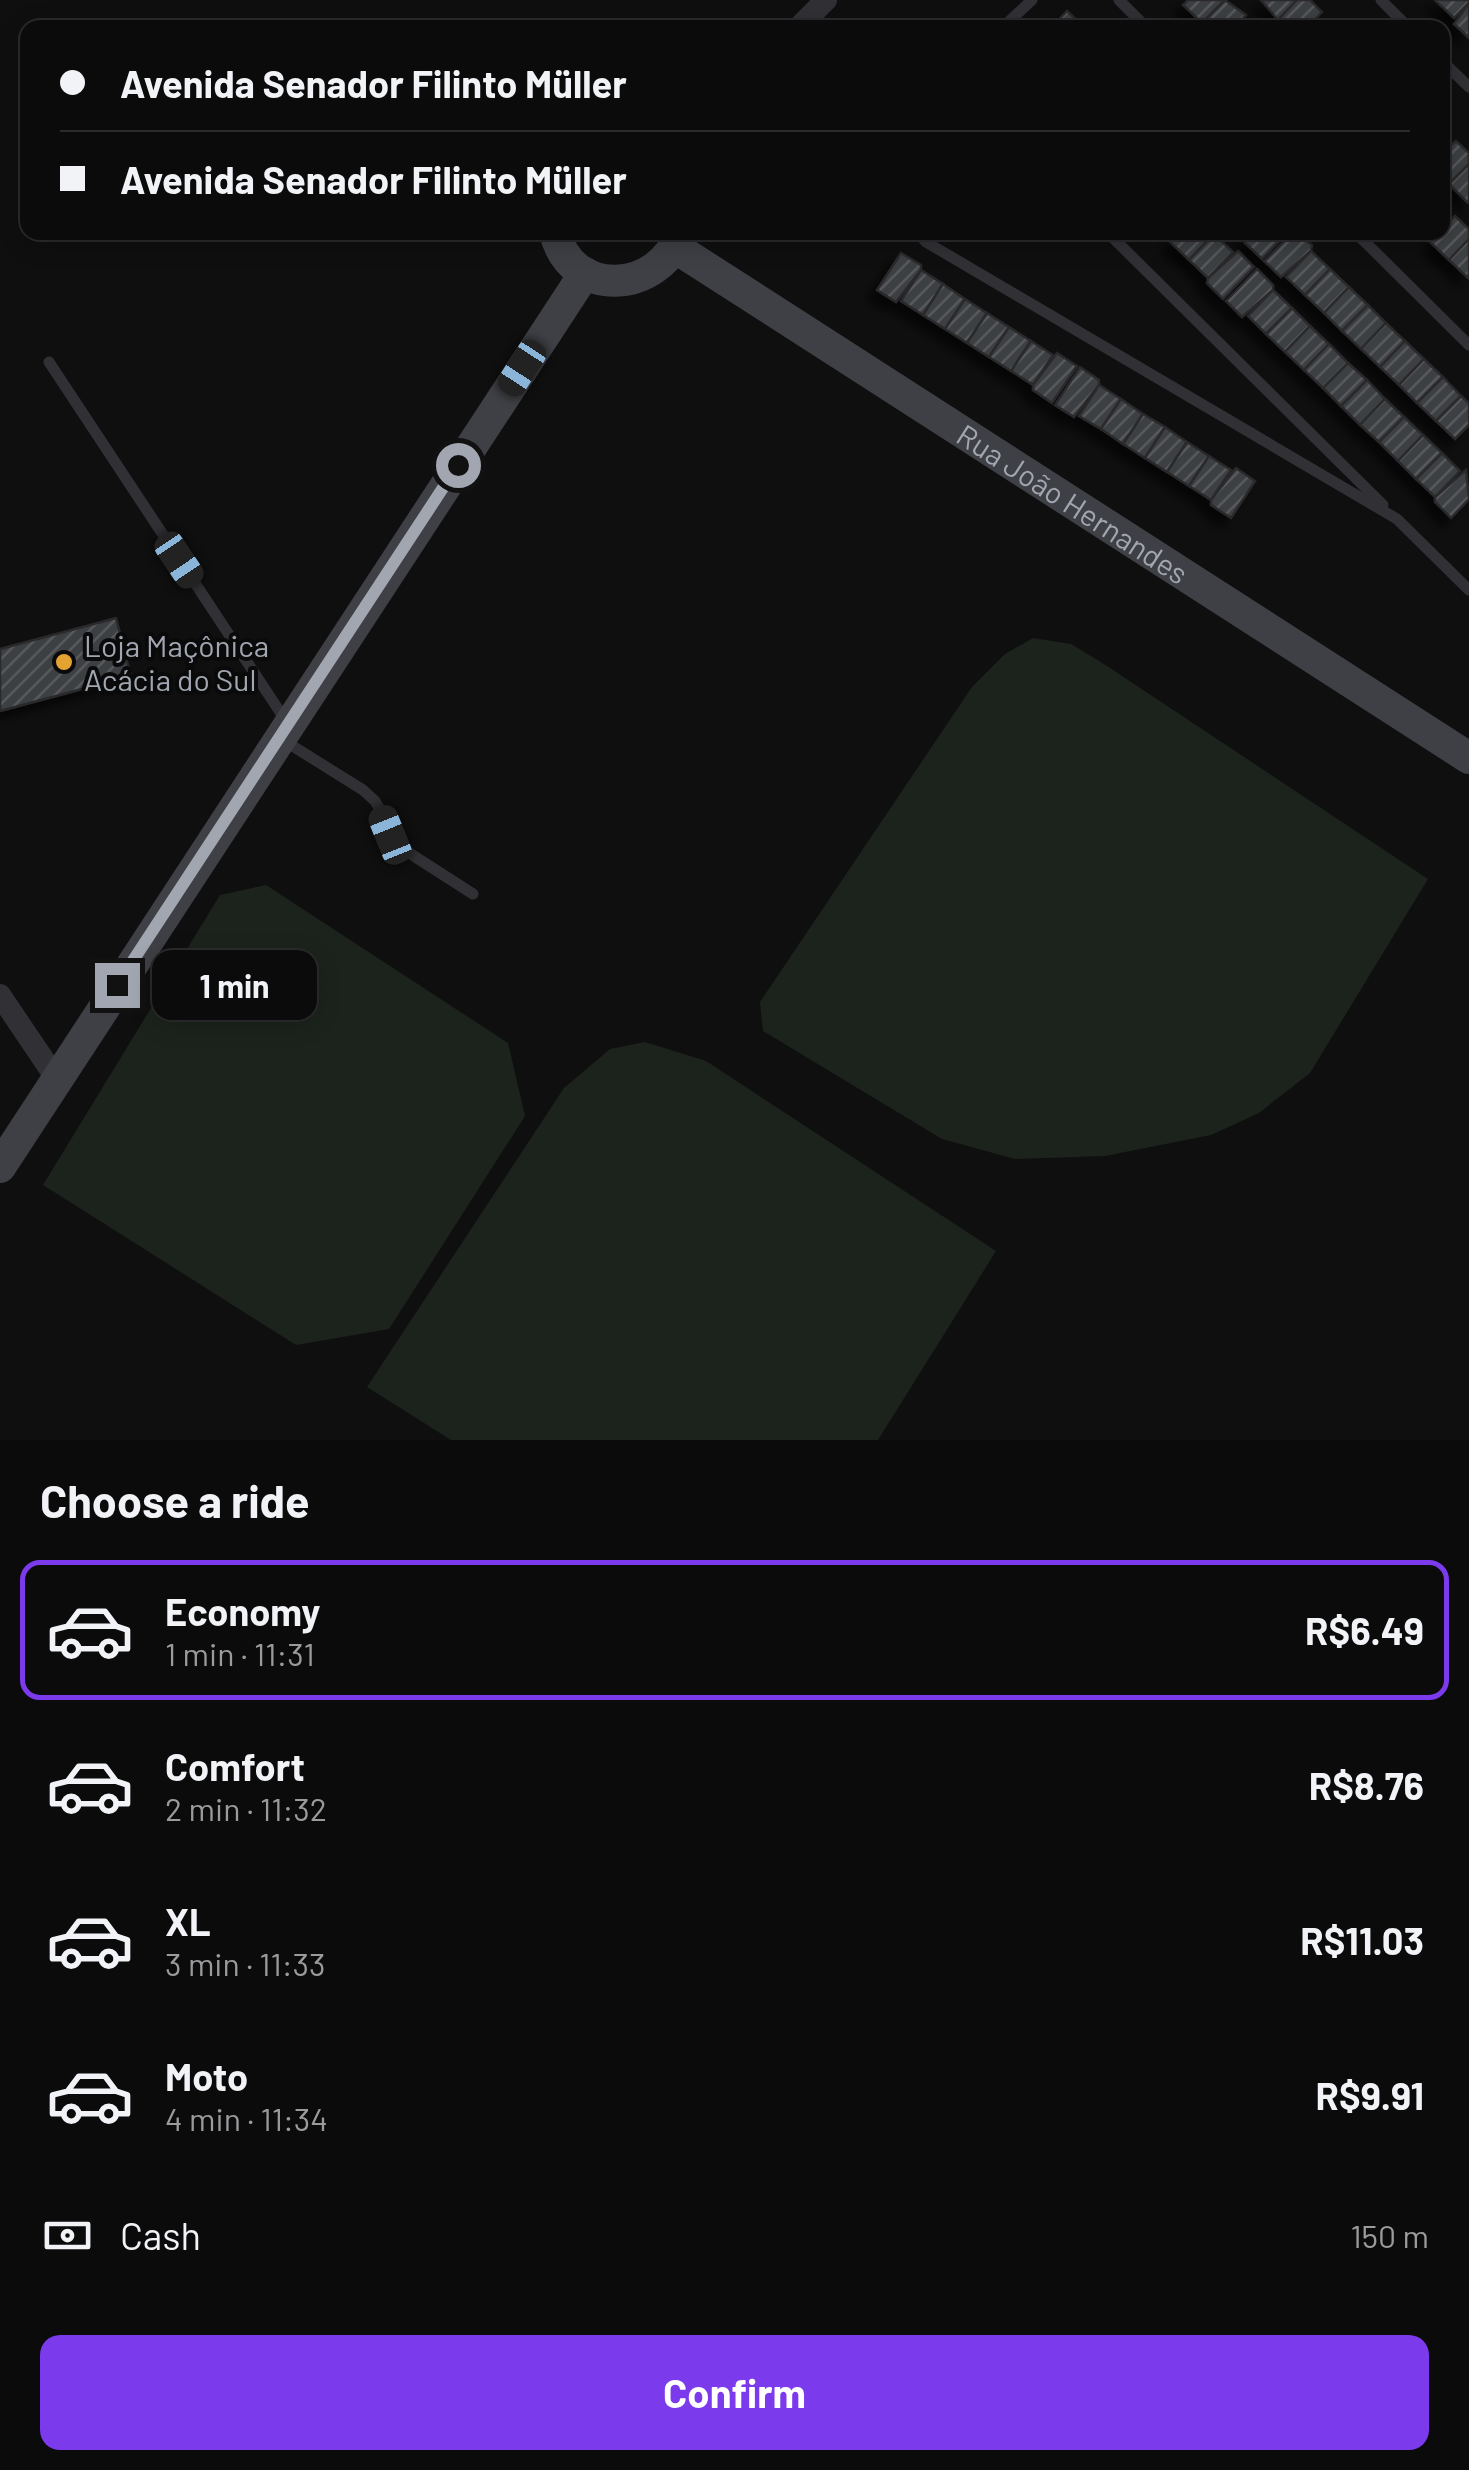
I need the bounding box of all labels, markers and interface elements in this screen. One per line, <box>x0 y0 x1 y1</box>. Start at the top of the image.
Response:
text: Avenida Senador Filinto Müller <box>120 60 627 106</box>
text: Avenida Senador Filinto Müller <box>120 156 627 202</box>
car <box>493 335 551 401</box>
street label: Rua João Hernandes <box>951 416 1195 591</box>
route start <box>436 443 481 488</box>
car <box>150 527 208 593</box>
place label: Loja Maçônica Acácia do Sul <box>84 627 269 697</box>
marker: Loja Maçônica Acácia do Sul <box>53 651 75 673</box>
car <box>365 802 415 868</box>
callout: 1 min <box>152 950 317 1020</box>
route end <box>95 963 140 1008</box>
text: 1 min <box>199 966 270 1004</box>
text: Choose a ride <box>40 1473 310 1527</box>
icon: car <box>45 1585 135 1675</box>
text: Economy <box>165 1588 320 1634</box>
text: R$6.49 <box>1305 1607 1424 1653</box>
text: 1 min · 11:31 <box>165 1634 315 1672</box>
icon: car <box>45 1740 135 1830</box>
text: Comfort <box>165 1743 305 1789</box>
text: R$8.76 <box>1309 1762 1424 1808</box>
text: 2 min · 11:32 <box>165 1789 327 1827</box>
icon: car <box>45 1895 135 1985</box>
text: XL <box>165 1898 211 1944</box>
text: R$11.03 <box>1300 1917 1424 1963</box>
text: 3 min · 11:33 <box>165 1944 326 1982</box>
icon: car <box>45 2050 135 2140</box>
text: Moto <box>165 2053 248 2099</box>
text: R$9.91 <box>1316 2072 1424 2118</box>
text: 4 min · 11:34 <box>165 2099 328 2137</box>
icon: cash <box>40 2208 95 2263</box>
text: Cash <box>120 2212 201 2258</box>
text: 150 m <box>1350 2216 1429 2254</box>
button: Confirm <box>40 2335 1429 2450</box>

